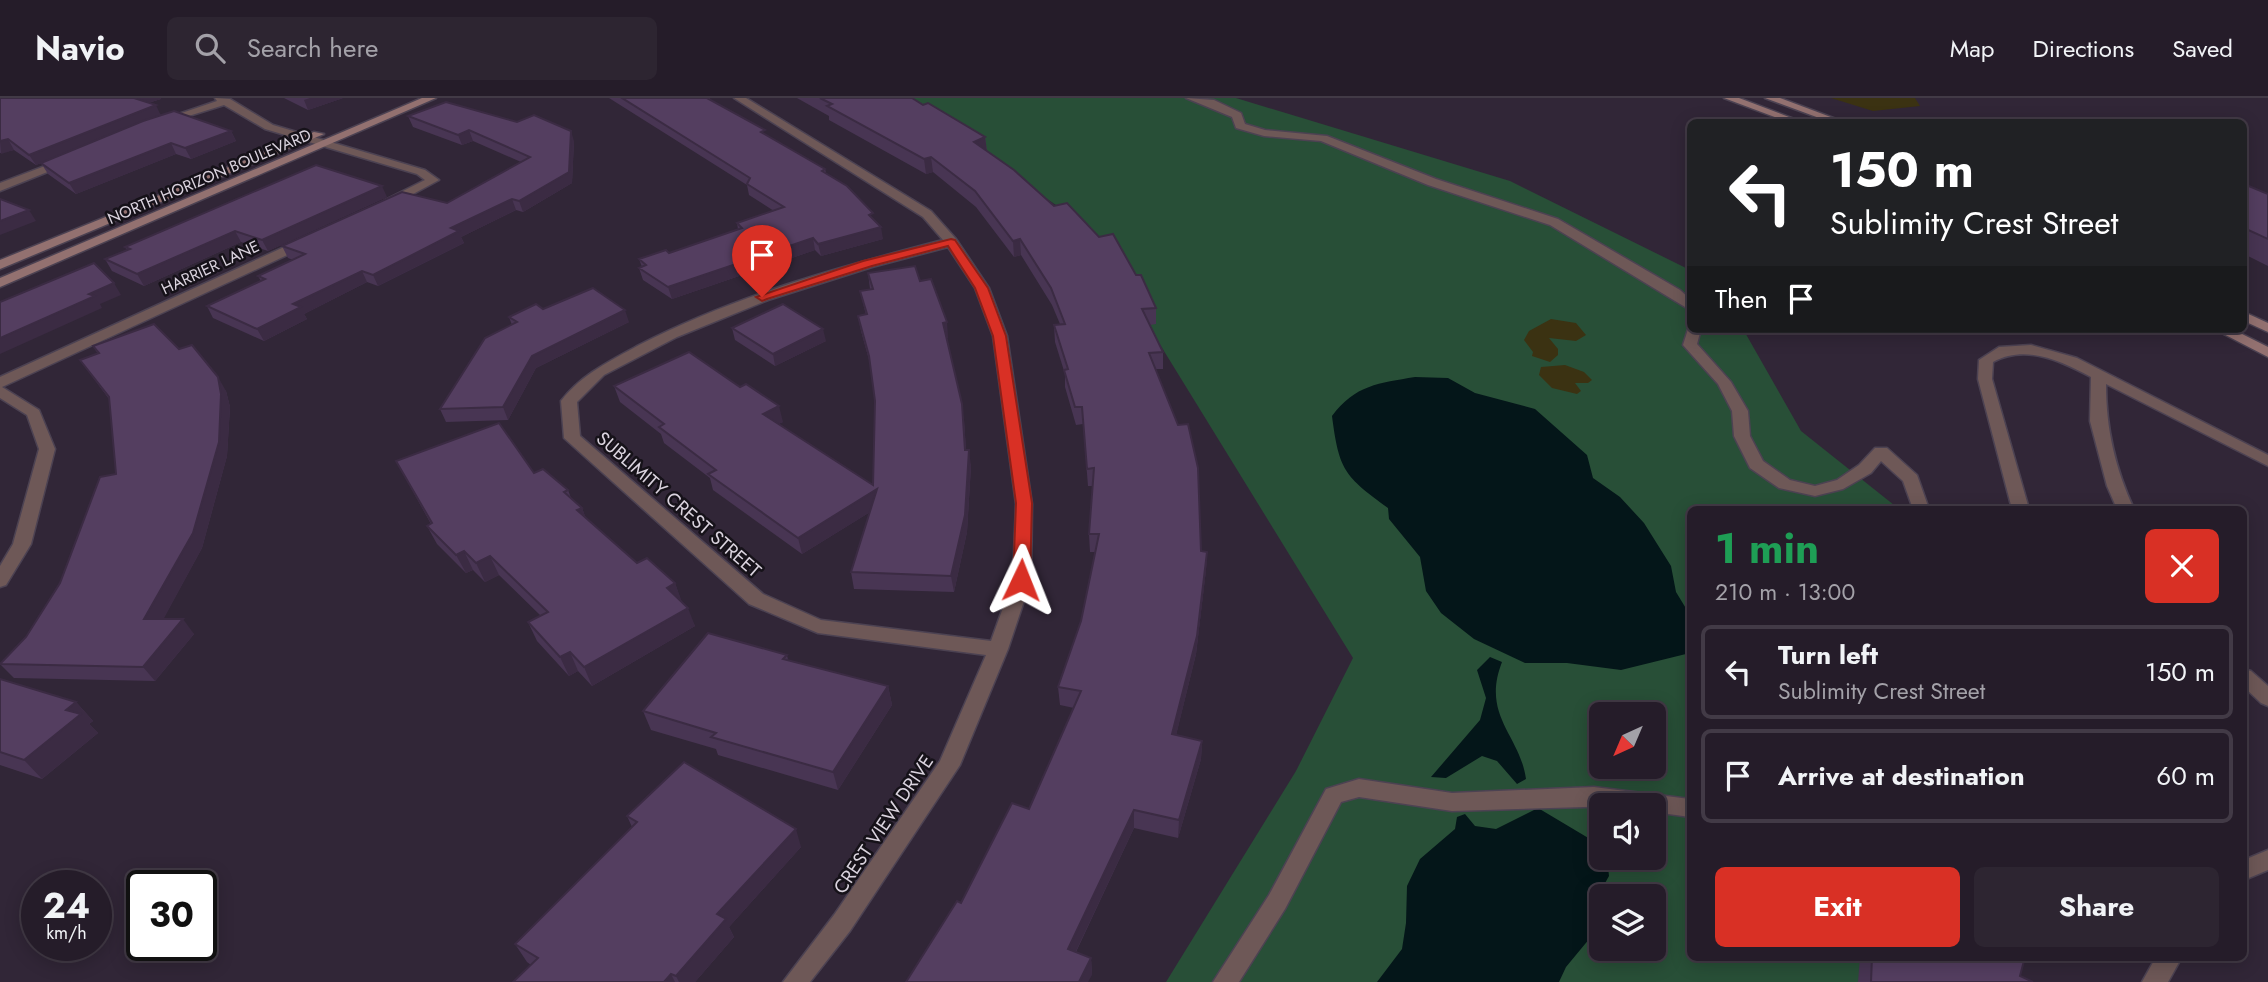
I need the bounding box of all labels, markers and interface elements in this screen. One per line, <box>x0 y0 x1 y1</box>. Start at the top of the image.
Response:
search box <box>167 17 657 80</box>
text: Navio <box>35 25 125 72</box>
icon: search <box>191 29 229 67</box>
text: Search here <box>247 29 378 67</box>
text: Map <box>1950 31 1995 66</box>
text: Directions <box>2033 31 2134 66</box>
text: Saved <box>2172 31 2233 66</box>
street label: NORTH HORIZON BOULEVARD <box>104 123 315 230</box>
text: 150 m <box>1830 135 1974 205</box>
icon: left <box>1715 147 1806 238</box>
text: Sublimity Crest Street <box>1830 200 2118 246</box>
pin <box>732 225 792 297</box>
street label: HARRIER LANE <box>157 235 263 300</box>
icon: arrive <box>743 236 781 274</box>
text: Then <box>1715 280 1768 318</box>
icon: arrive <box>1782 280 1820 318</box>
street label: SUBLIMITY CREST STREET <box>590 425 767 584</box>
text: 1 min <box>1715 518 1819 579</box>
button: close <box>2145 529 2219 603</box>
position arrow <box>984 543 1058 617</box>
text: 210 m · 13:00 <box>1715 575 1855 609</box>
text: Turn left <box>1778 636 1878 674</box>
icon: left <box>1719 653 1757 691</box>
text: 150 m <box>2145 653 2215 691</box>
text: Sublimity Crest Street <box>1778 674 1985 708</box>
north arrow <box>1589 702 1666 779</box>
map controls <box>1589 702 1666 961</box>
street label: CREST VIEW DRIVE <box>827 749 940 899</box>
icon: arrive <box>1719 757 1757 795</box>
text: Arrive at destination <box>1778 757 2025 795</box>
text: 60 m <box>2156 757 2215 795</box>
button: sound <box>1589 793 1666 870</box>
button: Exit <box>1715 867 1960 947</box>
button: Share <box>1974 867 2219 947</box>
speed limit sign: 30 <box>126 870 217 961</box>
text: 24 <box>43 881 90 931</box>
button: layers <box>1589 884 1666 961</box>
text: km/h <box>46 920 87 946</box>

